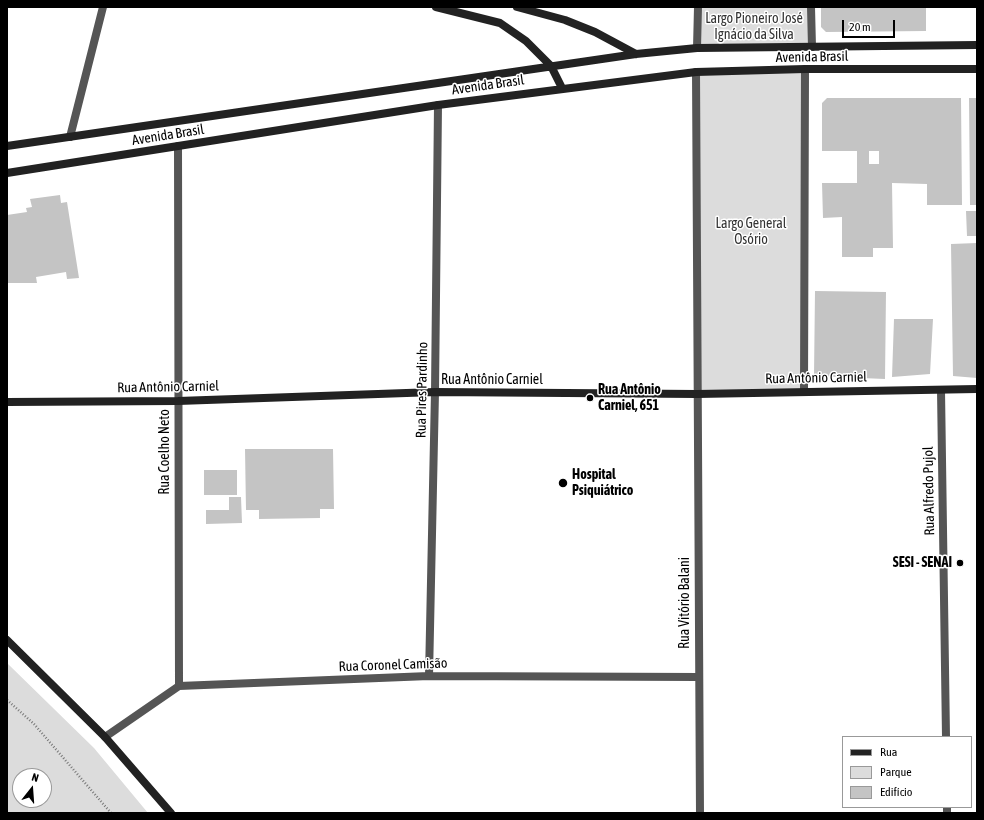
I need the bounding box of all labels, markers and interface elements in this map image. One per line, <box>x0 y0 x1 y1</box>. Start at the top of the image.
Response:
park label: Largo Pioneiro José Ignácio da Silva <box>705 11 803 44</box>
scale bar <box>844 12 897 38</box>
text: 20 m <box>849 20 871 34</box>
street label: Avenida Brasil <box>775 48 849 66</box>
street label: Avenida Brasil <box>451 72 525 98</box>
street label: Avenida Brasil <box>131 121 205 149</box>
park label: Largo General Osório <box>716 216 786 248</box>
street label: Rua Pires Pardinho <box>413 342 431 438</box>
street label: Rua Antônio Carniel <box>765 369 867 387</box>
street label: Rua Antônio Carniel <box>441 372 543 388</box>
street label: Rua Antônio Carniel <box>117 378 219 396</box>
place label: Rua Antônio Carniel, 651 <box>598 382 661 414</box>
marker: Rua Antônio Carniel, 651 <box>585 393 595 403</box>
street label: Rua Coelho Neto <box>157 409 173 495</box>
street label: Rua Alfredo Pujol <box>920 446 938 536</box>
place label: Hospital Psiquiátrico <box>572 467 633 500</box>
marker: Hospital Psiquiátrico <box>557 477 569 489</box>
place label: SESI - SENAI <box>893 555 952 571</box>
street label: Rua Vitório Balani <box>677 557 693 649</box>
marker: SESI - SENAI <box>955 558 965 568</box>
street label: Rua Coronel Camisão <box>338 655 448 675</box>
legend <box>842 736 972 808</box>
text: Rua <box>880 745 897 759</box>
text: Parque <box>880 765 912 779</box>
north arrow <box>12 768 52 808</box>
text: N <box>30 771 40 784</box>
text: Edifício <box>880 785 912 799</box>

